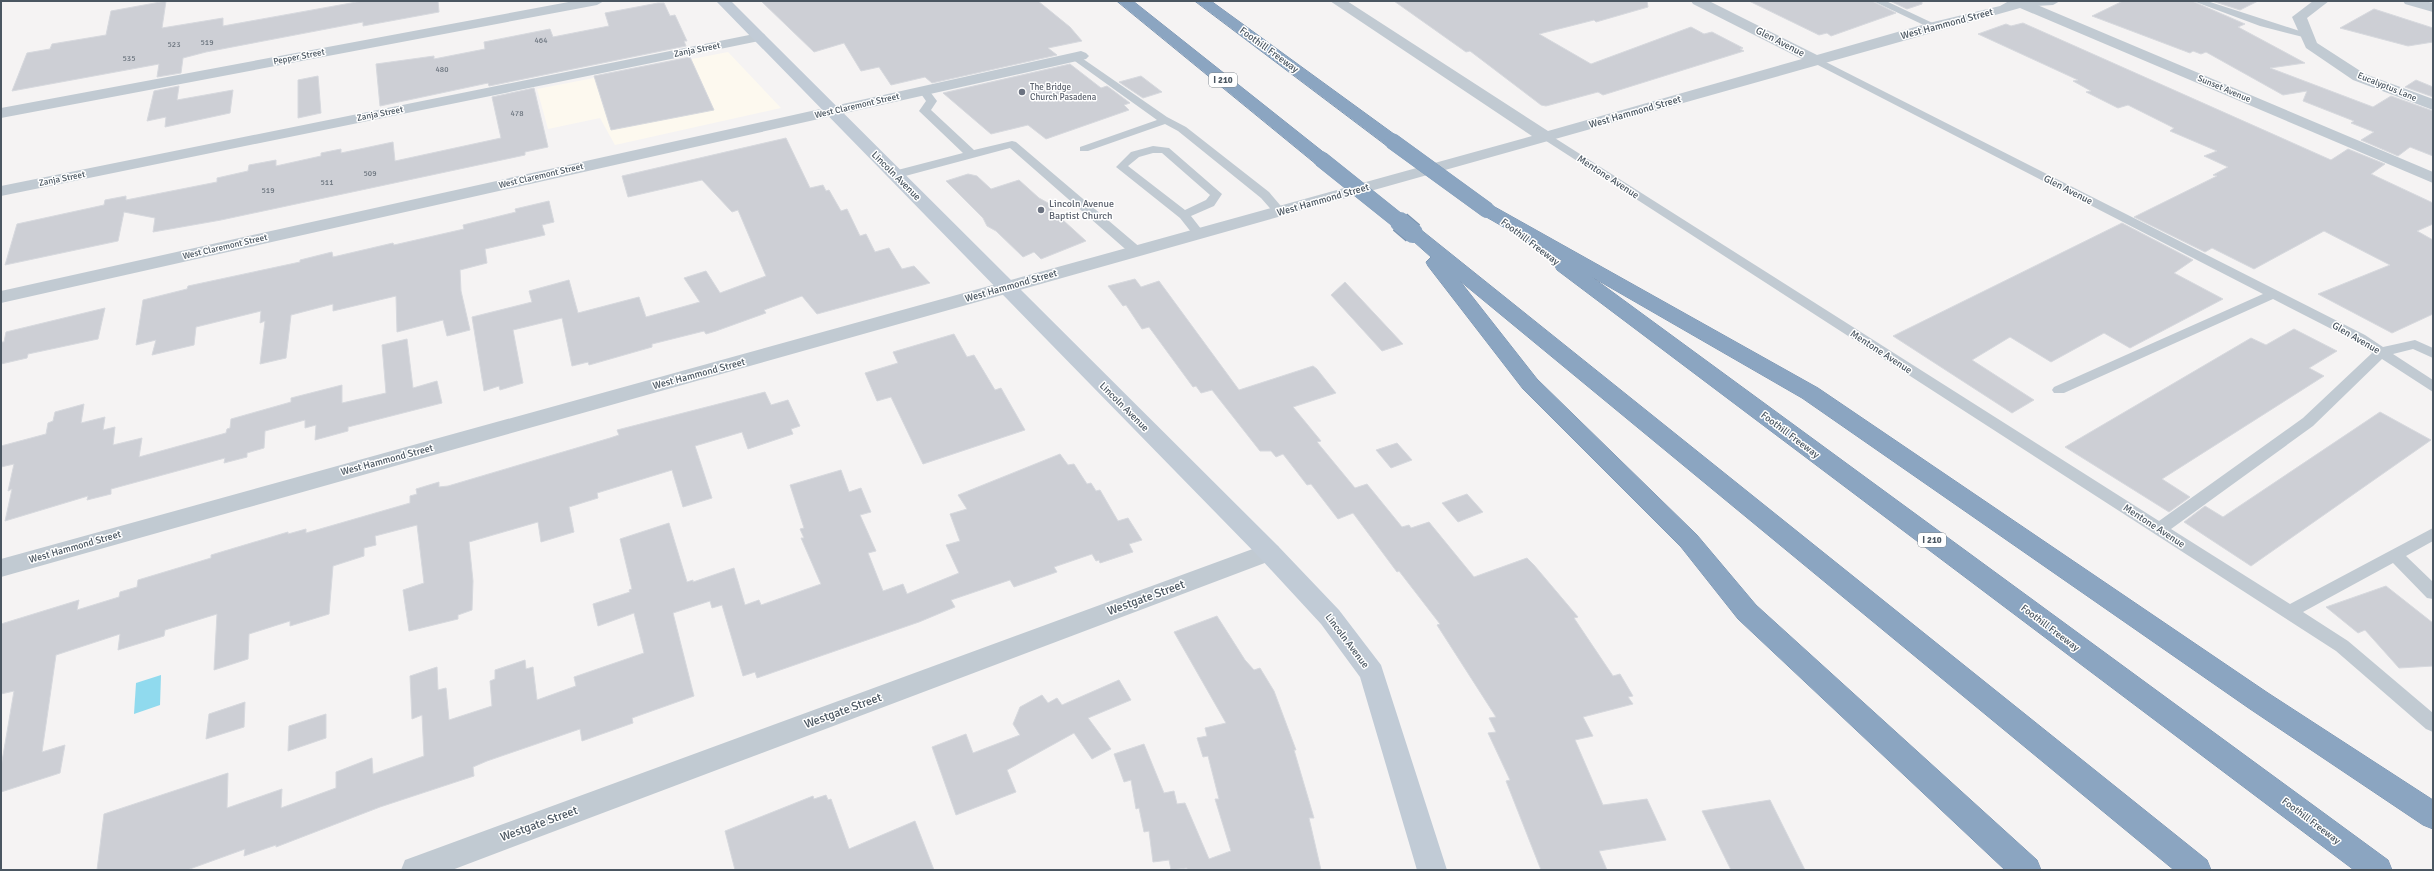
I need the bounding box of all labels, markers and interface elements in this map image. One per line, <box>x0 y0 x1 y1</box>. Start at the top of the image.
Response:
street label: West Hammond Street <box>1899 6 1995 42</box>
street label: Foothill Freeway <box>1237 25 1301 76</box>
street label: Glen Avenue <box>1754 25 1806 59</box>
house number: 464 <box>535 35 548 45</box>
house number: 519 <box>201 37 213 47</box>
house number: 523 <box>168 39 180 49</box>
street label: Zanja Street <box>673 40 721 60</box>
street label: Pepper Street <box>272 47 326 67</box>
house number: 535 <box>123 53 135 63</box>
house number: 480 <box>436 64 448 74</box>
street label: Eucalyptus Lane <box>2356 70 2419 104</box>
road number: I 210 <box>1209 73 1237 87</box>
street label: Sunset Avenue <box>2196 73 2253 105</box>
place label: The Bridge Church Pasadena <box>1030 82 1097 103</box>
marker: The Bridge Church Pasadena <box>1017 87 1027 97</box>
street label: West Claremont Street <box>814 91 900 121</box>
street label: West Hammond Street <box>1588 93 1683 131</box>
street label: Zanja Street <box>356 104 404 124</box>
house number: 478 <box>511 108 523 118</box>
street label: Lincoln Avenue <box>869 149 923 203</box>
street label: Mentone Avenue <box>1575 153 1641 201</box>
street label: West Claremont Street <box>498 161 584 191</box>
house number: 509 <box>364 168 376 178</box>
street label: Zanja Street <box>38 169 86 189</box>
street label: Glen Avenue <box>2042 173 2094 207</box>
house number: 511 <box>321 177 333 187</box>
street label: West Hammond Street <box>1276 181 1371 219</box>
house number: 519 <box>262 185 274 195</box>
place label: Lincoln Avenue Baptist Church <box>1049 198 1114 222</box>
marker: Lincoln Avenue Baptist Church <box>1036 205 1046 215</box>
street label: Foothill Freeway <box>1498 216 1562 268</box>
street label: West Claremont Street <box>182 232 268 262</box>
street label: West Hammond Street <box>964 267 1059 305</box>
street label: Glen Avenue <box>2330 319 2382 357</box>
street label: Mentone Avenue <box>1848 328 1914 376</box>
street label: West Hammond Street <box>651 356 747 392</box>
street label: Lincoln Avenue <box>1097 380 1151 434</box>
street label: Foothill Freeway <box>1758 409 1822 461</box>
street label: West Hammond Street <box>339 442 435 478</box>
street label: Mentone Avenue <box>2121 502 2187 550</box>
street label: West Hammond Street <box>28 528 123 566</box>
road number: I 210 <box>1918 533 1946 547</box>
street label: Westgate Street <box>1105 577 1187 619</box>
street label: Foothill Freeway <box>2018 602 2082 654</box>
street label: Lincoln Avenue <box>1323 611 1371 671</box>
street label: Westgate Street <box>802 690 884 732</box>
street label: Foothill Freeway <box>2279 795 2343 847</box>
street label: Westgate Street <box>498 803 580 845</box>

